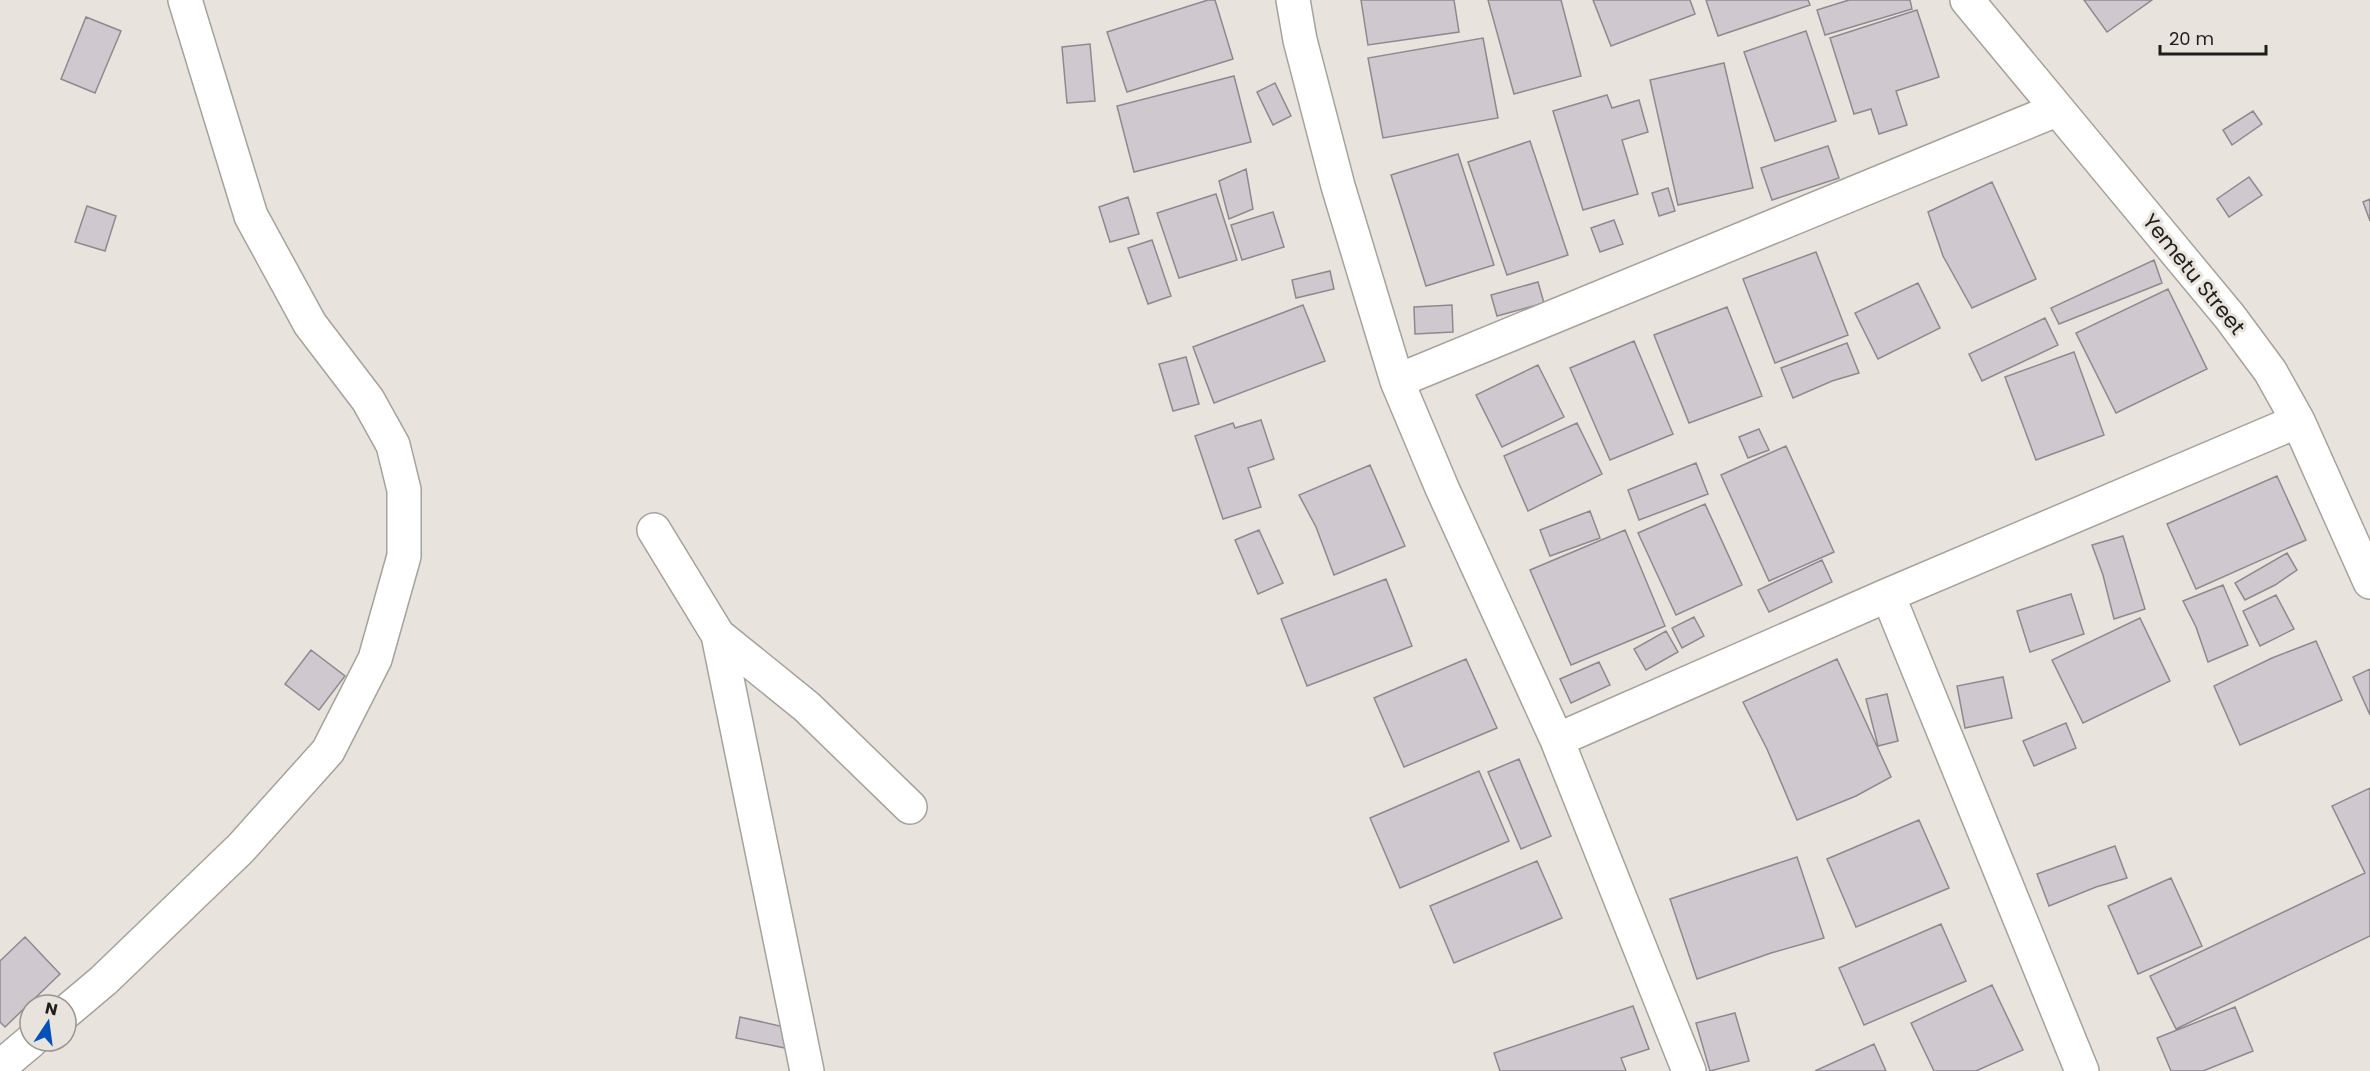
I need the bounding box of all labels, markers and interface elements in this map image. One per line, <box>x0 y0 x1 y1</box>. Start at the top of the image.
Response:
scale bar <box>2160 18 2266 56</box>
text: 20 m <box>2169 26 2214 51</box>
street label: Yemetu Street <box>2136 207 2252 341</box>
north arrow <box>18 993 78 1053</box>
text: N <box>43 996 60 1021</box>

